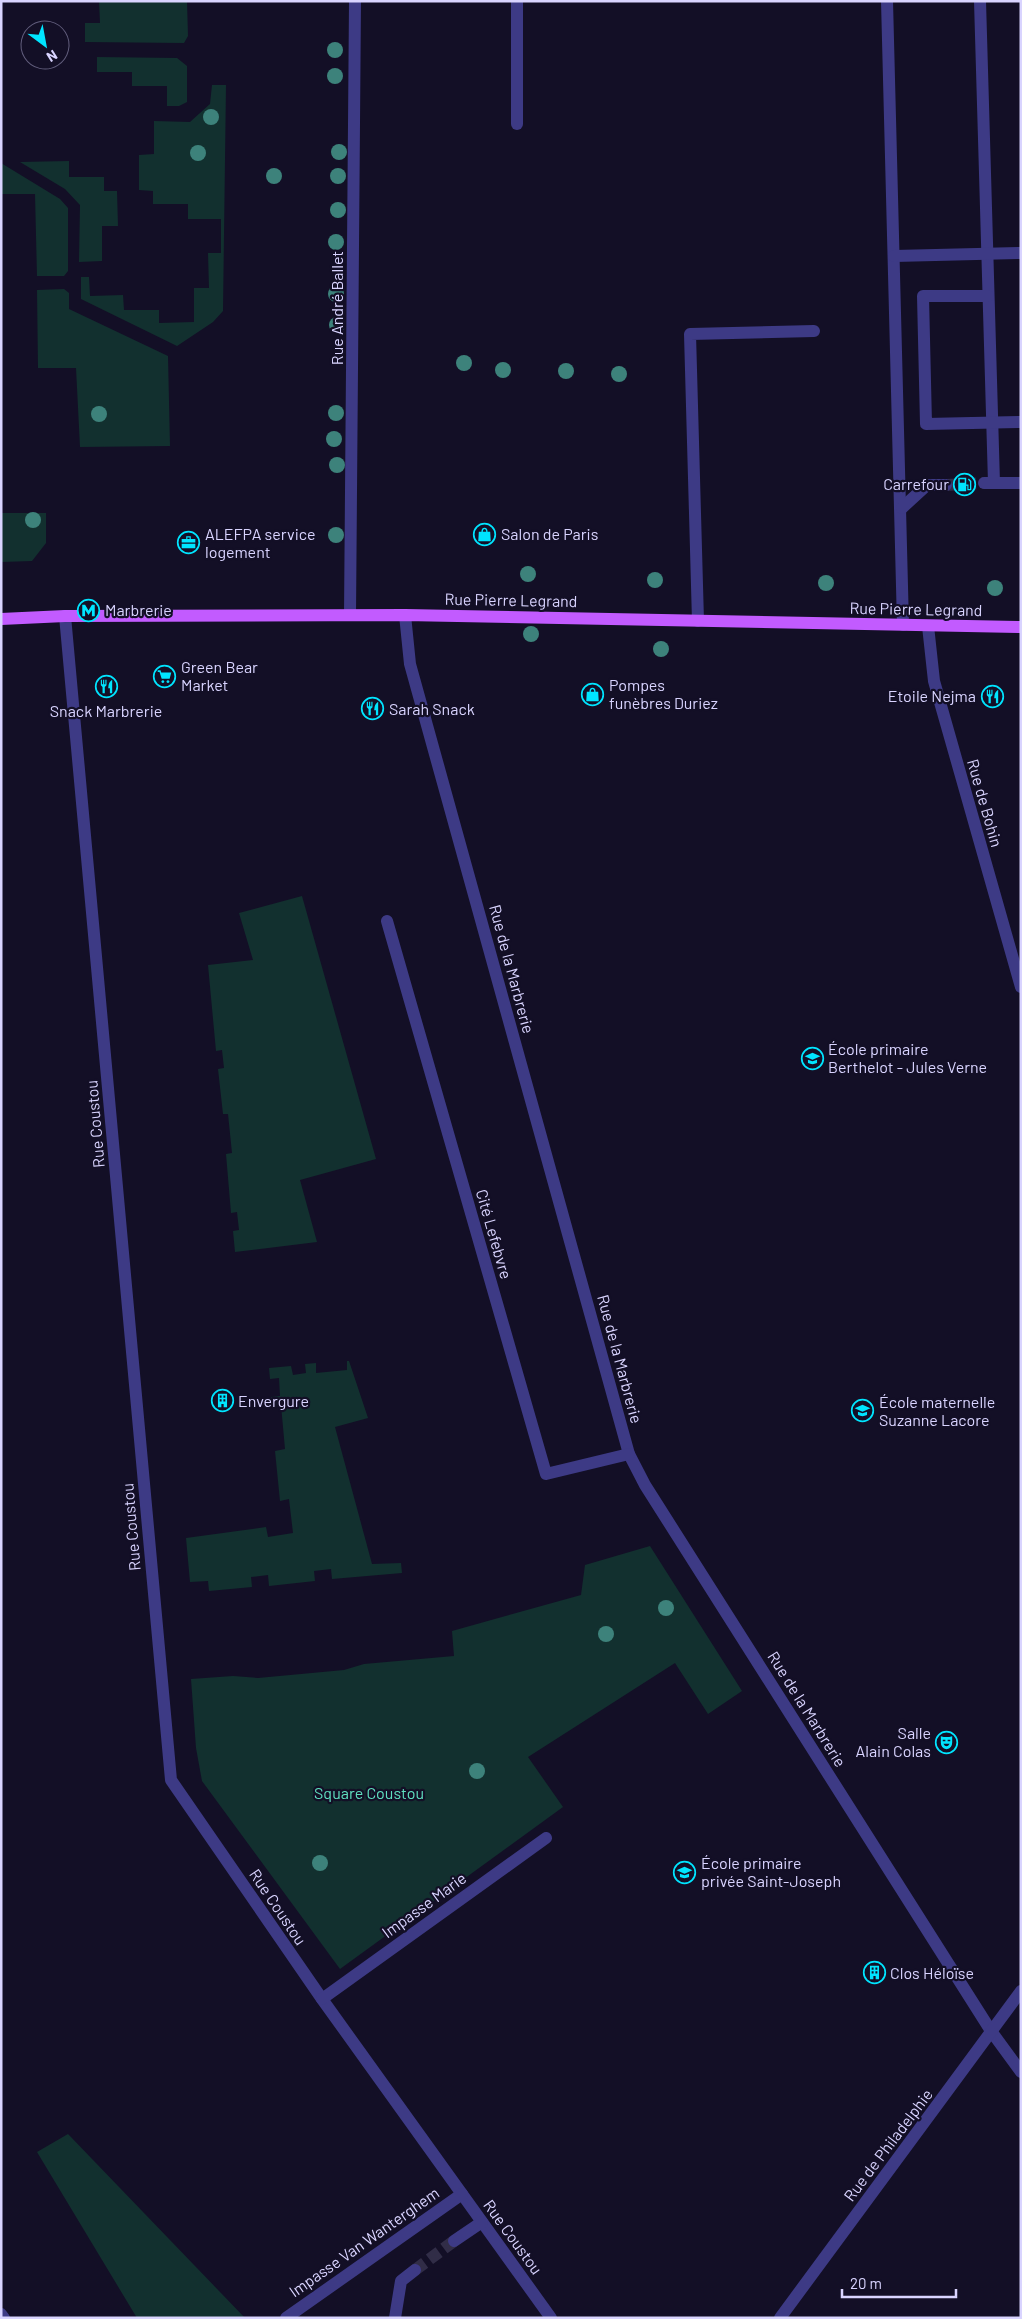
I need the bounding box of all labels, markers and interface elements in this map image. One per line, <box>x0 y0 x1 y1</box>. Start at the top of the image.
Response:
north arrow <box>20 20 70 70</box>
text: N <box>44 47 61 66</box>
street label: Rue André Ballet <box>327 251 346 365</box>
fuel station icon: Carrefour <box>953 472 977 496</box>
place label: Carrefour <box>883 474 949 493</box>
shop icon: Salon de Paris <box>473 522 497 546</box>
place label: ALEFPA service logement <box>205 524 316 561</box>
place label: Salon de Paris <box>501 524 598 543</box>
office icon: ALEFPA service logement <box>177 531 201 555</box>
street label: Rue Pierre Legrand <box>444 589 578 610</box>
metro station icon: Marbrerie <box>77 598 101 622</box>
street label: Rue Pierre Legrand <box>849 598 983 619</box>
place label: Marbrerie <box>105 600 172 619</box>
place label: Green Bear Market <box>181 657 258 694</box>
supermarket icon: Green Bear Market <box>153 664 177 688</box>
restaurant icon: Snack Marbrerie <box>94 675 118 699</box>
place label: Pompes funèbres Duriez <box>609 675 718 712</box>
shop icon: Pompes funèbres Duriez <box>581 682 605 706</box>
restaurant icon: Etoile Nejma <box>980 684 1004 708</box>
place label: Etoile Nejma <box>888 686 976 705</box>
restaurant icon: Sarah Snack <box>361 697 385 721</box>
place label: Sarah Snack <box>389 699 475 718</box>
place label: Snack Marbrerie <box>50 701 162 720</box>
street label: Rue de Bohin <box>964 757 1007 849</box>
street label: Rue de la Marbrerie <box>486 902 539 1035</box>
place label: École primaire Berthelot - Jules Verne <box>828 1039 987 1076</box>
school or university icon: École primaire Berthelot - Jules Verne <box>800 1046 824 1070</box>
street label: Rue Coustou <box>81 1080 108 1169</box>
street label: Cité Lefebvre <box>473 1187 516 1281</box>
street label: Rue de la Marbrerie <box>594 1292 647 1425</box>
building icon: Envergure <box>210 1389 234 1413</box>
place label: Envergure <box>238 1391 309 1410</box>
place label: École maternelle Suzanne Lacore <box>879 1392 995 1429</box>
school or university icon: École maternelle Suzanne Lacore <box>851 1399 875 1423</box>
street label: Rue Coustou <box>117 1483 144 1572</box>
street label: Rue de la Marbrerie <box>764 1648 851 1770</box>
place label: Salle Alain Colas <box>856 1723 931 1760</box>
theatre icon: Salle Alain Colas <box>935 1730 959 1754</box>
park label: Square Coustou <box>314 1783 424 1802</box>
place label: École primaire privée Saint-Joseph <box>701 1853 841 1890</box>
school or university icon: École primaire privée Saint-Joseph <box>673 1860 697 1884</box>
street label: Rue Coustou <box>246 1865 311 1948</box>
street label: Impasse Marie <box>378 1868 469 1941</box>
building icon: Clos Héloïse <box>862 1961 886 1985</box>
place label: Clos Héloïse <box>890 1963 974 1982</box>
street label: Rue de Philadelphie <box>839 2085 936 2205</box>
street label: Impasse Van Wanterghem <box>285 2183 442 2301</box>
street label: Rue Coustou <box>480 2196 547 2278</box>
scale bar <box>842 2266 956 2298</box>
text: 20 m <box>850 2274 882 2292</box>

